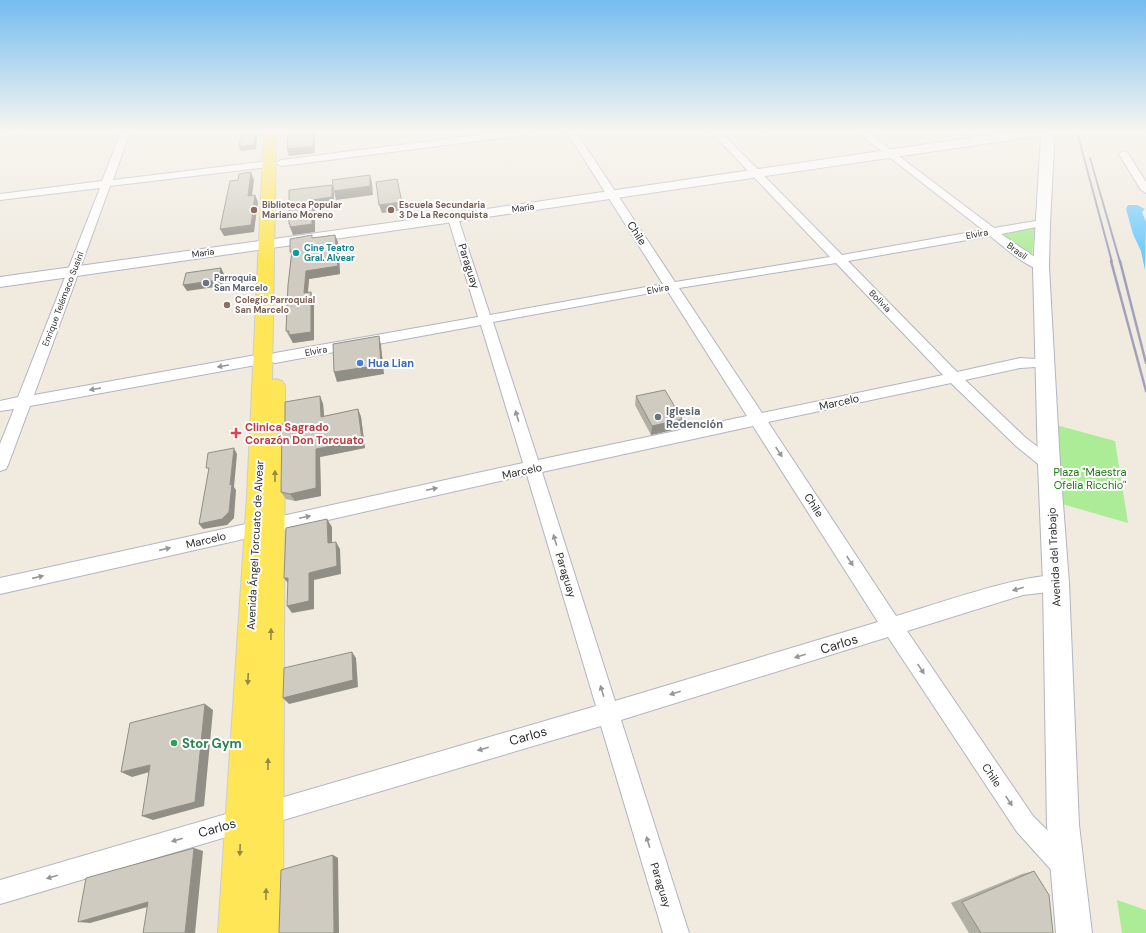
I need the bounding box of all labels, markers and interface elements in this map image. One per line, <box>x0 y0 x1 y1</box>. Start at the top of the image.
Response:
place label: Biblioteca Popular Mariano Moreno <box>262 199 342 221</box>
place label: Escuela Secundaria 3 De La Reconquista <box>399 199 488 221</box>
street label: María <box>511 200 535 216</box>
marker: Biblioteca Popular Mariano Moreno <box>249 205 259 215</box>
marker: Escuela Secundaria 3 De La Reconquista <box>386 205 396 215</box>
street label: Chile <box>624 218 650 248</box>
street label: Elvira <box>965 226 989 242</box>
street label: Brasil <box>1004 240 1030 262</box>
place label: Cine Teatro Gral. Alvear <box>304 242 355 264</box>
street label: Paraguay <box>455 242 483 290</box>
street label: María <box>191 245 215 261</box>
marker: Cine Teatro Gral. Alvear <box>291 248 301 258</box>
street label: Enrique Telémaco Susini <box>39 250 87 348</box>
place label: Parroquia San Marcelo <box>214 272 269 294</box>
marker: Parroquia San Marcelo <box>201 278 211 288</box>
street label: Elvira <box>646 281 670 297</box>
street label: Bolivia <box>866 287 894 315</box>
place label: Colegio Parroquial San Marcelo <box>235 294 315 316</box>
marker: Colegio Parroquial San Marcelo <box>222 300 232 310</box>
street label: Elvira <box>304 343 328 359</box>
place label: Hua Lian <box>368 356 414 370</box>
marker: Hua Lian <box>355 358 365 368</box>
one-way arrow <box>217 363 229 369</box>
one-way arrow <box>89 386 101 392</box>
street label: Marcelo <box>818 391 860 413</box>
place label: Iglesia Redención <box>666 404 723 431</box>
one-way arrow <box>514 410 520 422</box>
marker: Iglesia Redención <box>653 412 663 422</box>
place label: Clinica Sagrado Corazón Don Torcuato <box>245 420 364 447</box>
marker: Clinica Sagrado Corazón Don Torcuato <box>230 427 242 439</box>
one-way arrow <box>775 447 783 457</box>
street label: Avenida Ángel Torcuato de Alvear <box>244 460 266 630</box>
street label: Marcelo <box>501 460 543 482</box>
park label: Plaza "Maestra Ofelia Ricchio" <box>1053 465 1127 492</box>
one-way arrow <box>272 469 278 482</box>
one-way arrow <box>426 486 439 492</box>
street label: Chile <box>801 490 827 520</box>
street label: Avenida del Trabajo <box>1044 507 1064 607</box>
one-way arrow <box>299 514 312 520</box>
street label: Marcelo <box>185 529 227 551</box>
one-way arrow <box>552 534 558 546</box>
one-way arrow <box>159 545 171 551</box>
street label: Paraguay <box>553 551 579 599</box>
one-way arrow <box>846 556 854 566</box>
one-way arrow <box>32 574 44 580</box>
one-way arrow <box>1011 586 1023 592</box>
one-way arrow <box>268 627 274 640</box>
street label: Carlos <box>818 630 860 658</box>
one-way arrow <box>793 653 805 659</box>
one-way arrow <box>918 664 925 675</box>
one-way arrow <box>245 673 252 685</box>
one-way arrow <box>599 685 605 697</box>
one-way arrow <box>669 690 681 696</box>
street label: Carlos <box>507 723 549 749</box>
place label: Stor Gym <box>182 735 242 752</box>
marker: Stor Gym <box>169 738 179 748</box>
one-way arrow <box>477 746 489 752</box>
one-way arrow <box>265 757 271 770</box>
street label: Chile <box>979 760 1005 790</box>
one-way arrow <box>1006 795 1013 806</box>
street label: Carlos <box>196 815 238 841</box>
one-way arrow <box>645 836 651 848</box>
one-way arrow <box>170 837 182 843</box>
one-way arrow <box>236 844 243 856</box>
street label: Paraguay <box>648 861 674 909</box>
one-way arrow <box>45 874 57 880</box>
one-way arrow <box>263 887 269 900</box>

